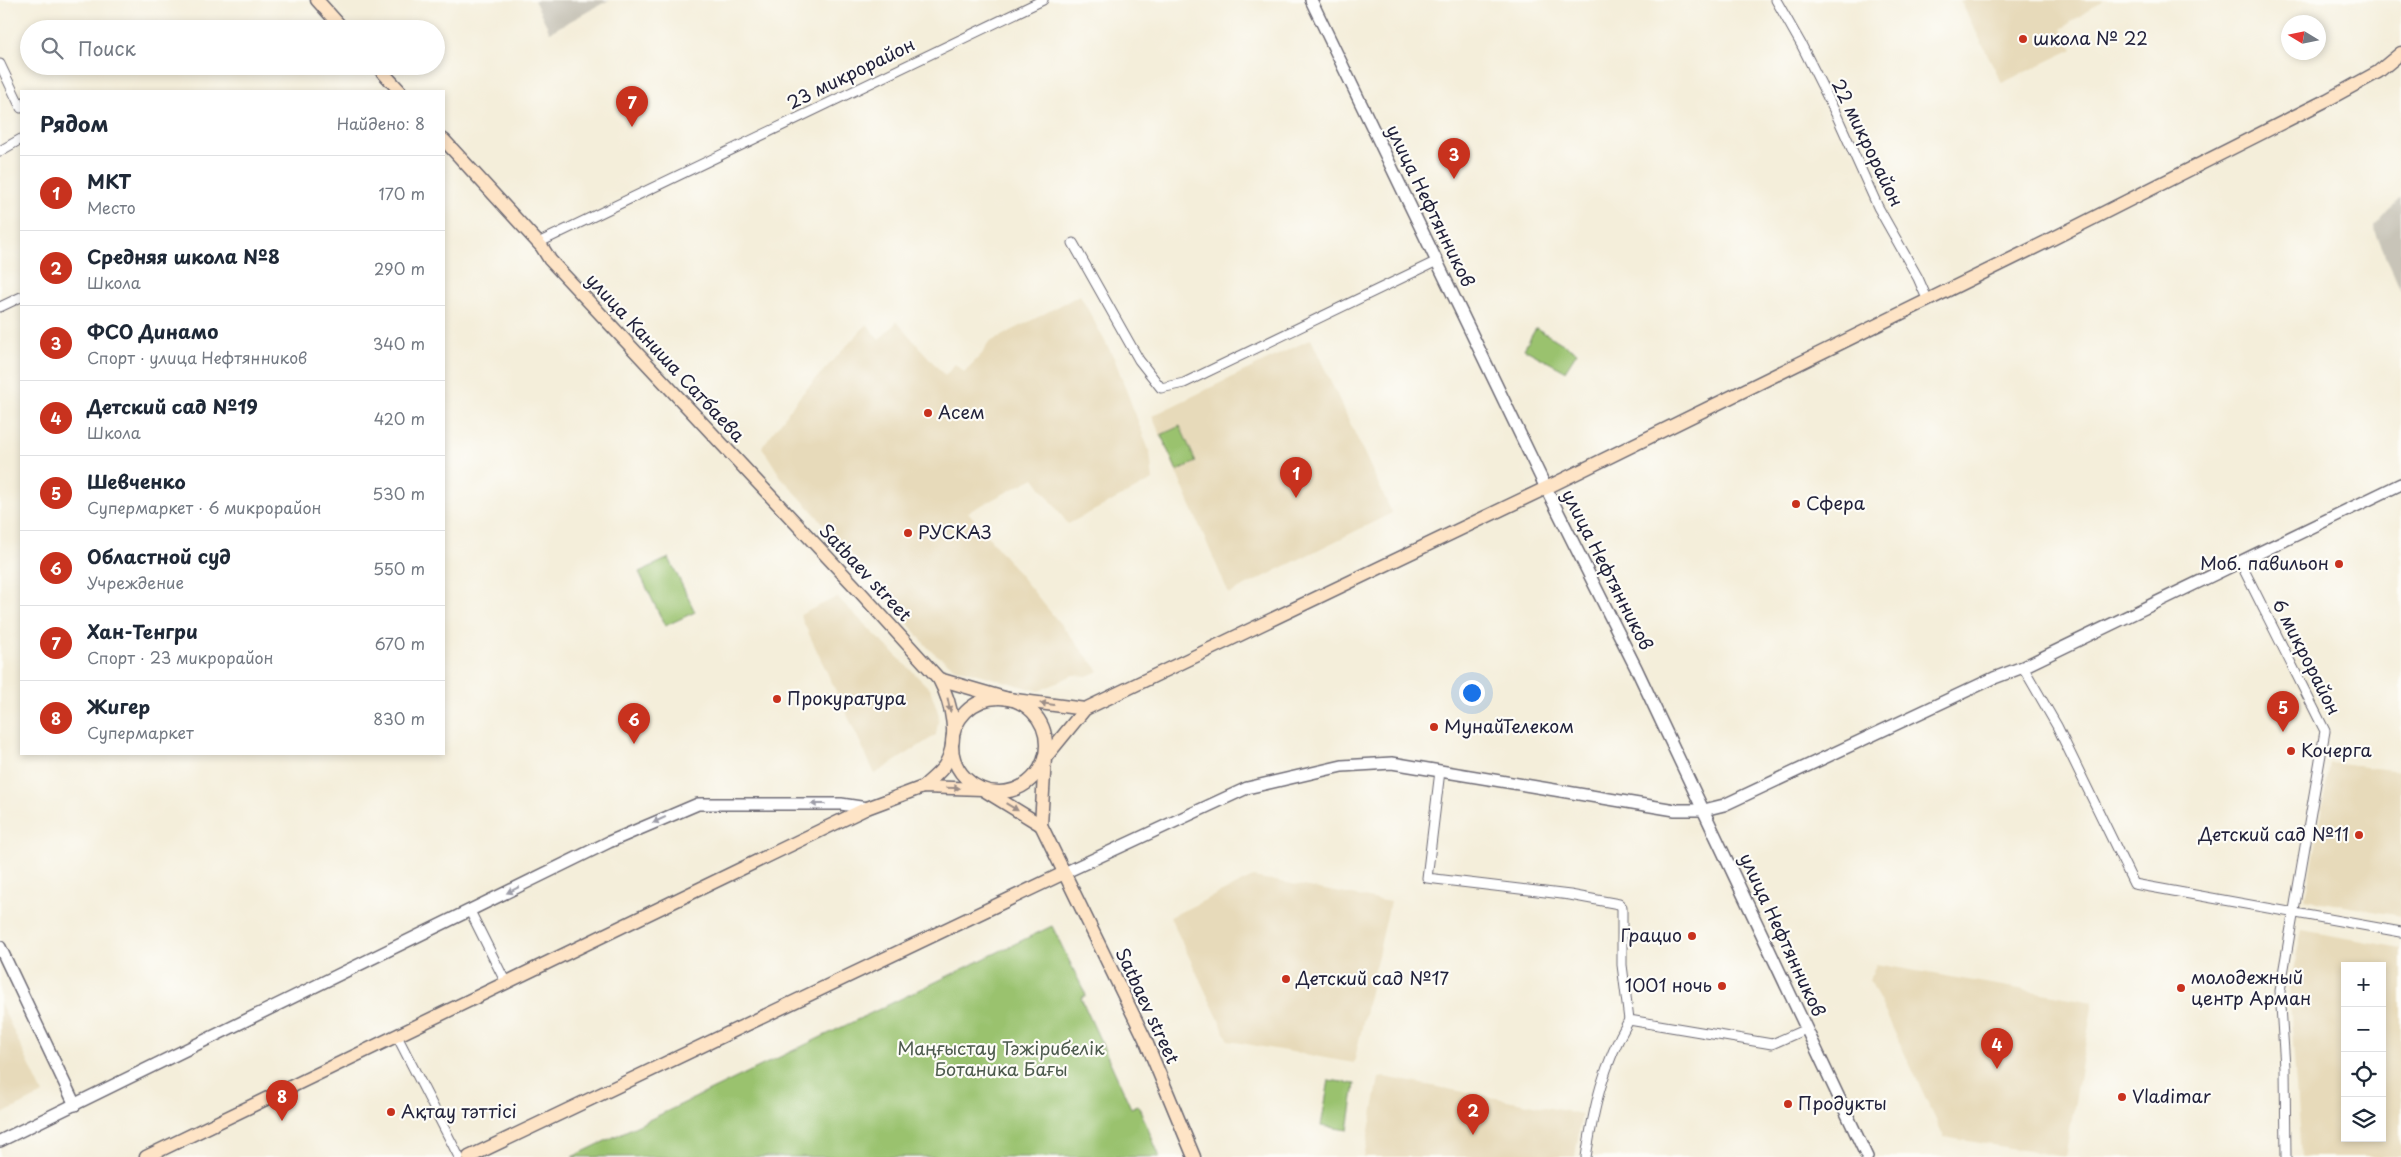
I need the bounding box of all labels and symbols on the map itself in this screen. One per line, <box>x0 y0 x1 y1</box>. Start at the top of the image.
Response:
north arrow <box>2281 15 2326 60</box>
place label: школа № 22 <box>2033 24 2148 51</box>
street label: 23 микрорайон <box>782 30 919 115</box>
marker: школа № 22 <box>2017 33 2029 45</box>
street label: 22 микрорайон <box>1826 74 1911 211</box>
pin: 7 <box>616 86 648 127</box>
street label: улица Нефтянников <box>1380 120 1482 291</box>
pin: 3 <box>1438 138 1470 179</box>
street label: улица Каниша Сатбаева <box>580 266 752 448</box>
place label: Асем <box>938 398 985 425</box>
marker: Асем <box>922 407 934 419</box>
pin: 1 <box>1280 457 1312 498</box>
street label: улица Нефтянников <box>1556 484 1661 655</box>
place label: Сфера <box>1806 489 1866 516</box>
marker: Сфера <box>1790 498 1802 510</box>
street label: Satbaev street <box>813 517 919 627</box>
place label: РУСКАЗ <box>918 518 992 545</box>
marker: РУСКАЗ <box>902 527 914 539</box>
place label: Моб. павильон <box>2200 549 2329 576</box>
marker: Моб. павильон <box>2333 558 2345 570</box>
street label: 6 микрорайон <box>2266 593 2348 719</box>
your location <box>1459 680 1485 706</box>
place label: Прокуратура <box>787 684 907 711</box>
pin: 5 <box>2267 691 2299 732</box>
marker: Прокуратура <box>771 693 783 705</box>
one-way arrow <box>945 697 953 713</box>
one-way arrow <box>1038 700 1054 708</box>
pin: 6 <box>618 703 650 744</box>
place label: МунайТелеком <box>1444 712 1574 739</box>
marker: МунайТелеком <box>1428 721 1440 733</box>
place label: Кочерга <box>2301 736 2373 763</box>
marker: Кочерга <box>2285 745 2297 757</box>
one-way arrow <box>945 784 961 792</box>
one-way arrow <box>810 800 826 808</box>
one-way arrow <box>1005 803 1018 812</box>
one-way arrow <box>652 816 666 824</box>
place label: Детский сад №11 <box>2197 820 2349 847</box>
marker: Детский сад №11 <box>2353 829 2365 841</box>
street label: улица Нефтянников <box>1734 848 1833 1021</box>
one-way arrow <box>505 886 520 894</box>
place label: Грацио <box>1621 921 1682 948</box>
marker: Грацио <box>1686 930 1698 942</box>
street label: Satbaev street <box>1110 943 1187 1068</box>
place label: молодежный центр Арман <box>2191 963 2311 1011</box>
place label: Детский сад №17 <box>1295 964 1450 991</box>
place label: 1001 ночь <box>1625 971 1712 998</box>
marker: Детский сад №17 <box>1280 973 1292 985</box>
marker: 1001 ночь <box>1716 980 1728 992</box>
marker: молодежный центр Арман <box>2175 982 2187 994</box>
pin: 4 <box>1981 1028 2013 1069</box>
park label: Маңғыстау Тәжірибелік Ботаника Бағы <box>897 1034 1105 1082</box>
pin: 8 <box>266 1080 298 1121</box>
place label: Vladimar <box>2132 1082 2212 1109</box>
place label: Продукты <box>1798 1089 1887 1116</box>
marker: Vladimar <box>2116 1091 2128 1103</box>
pin: 2 <box>1457 1094 1489 1135</box>
place label: Ақтау тәттісі <box>401 1097 517 1124</box>
marker: Продукты <box>1782 1098 1794 1110</box>
marker: Ақтау тәттісі <box>385 1106 397 1118</box>

